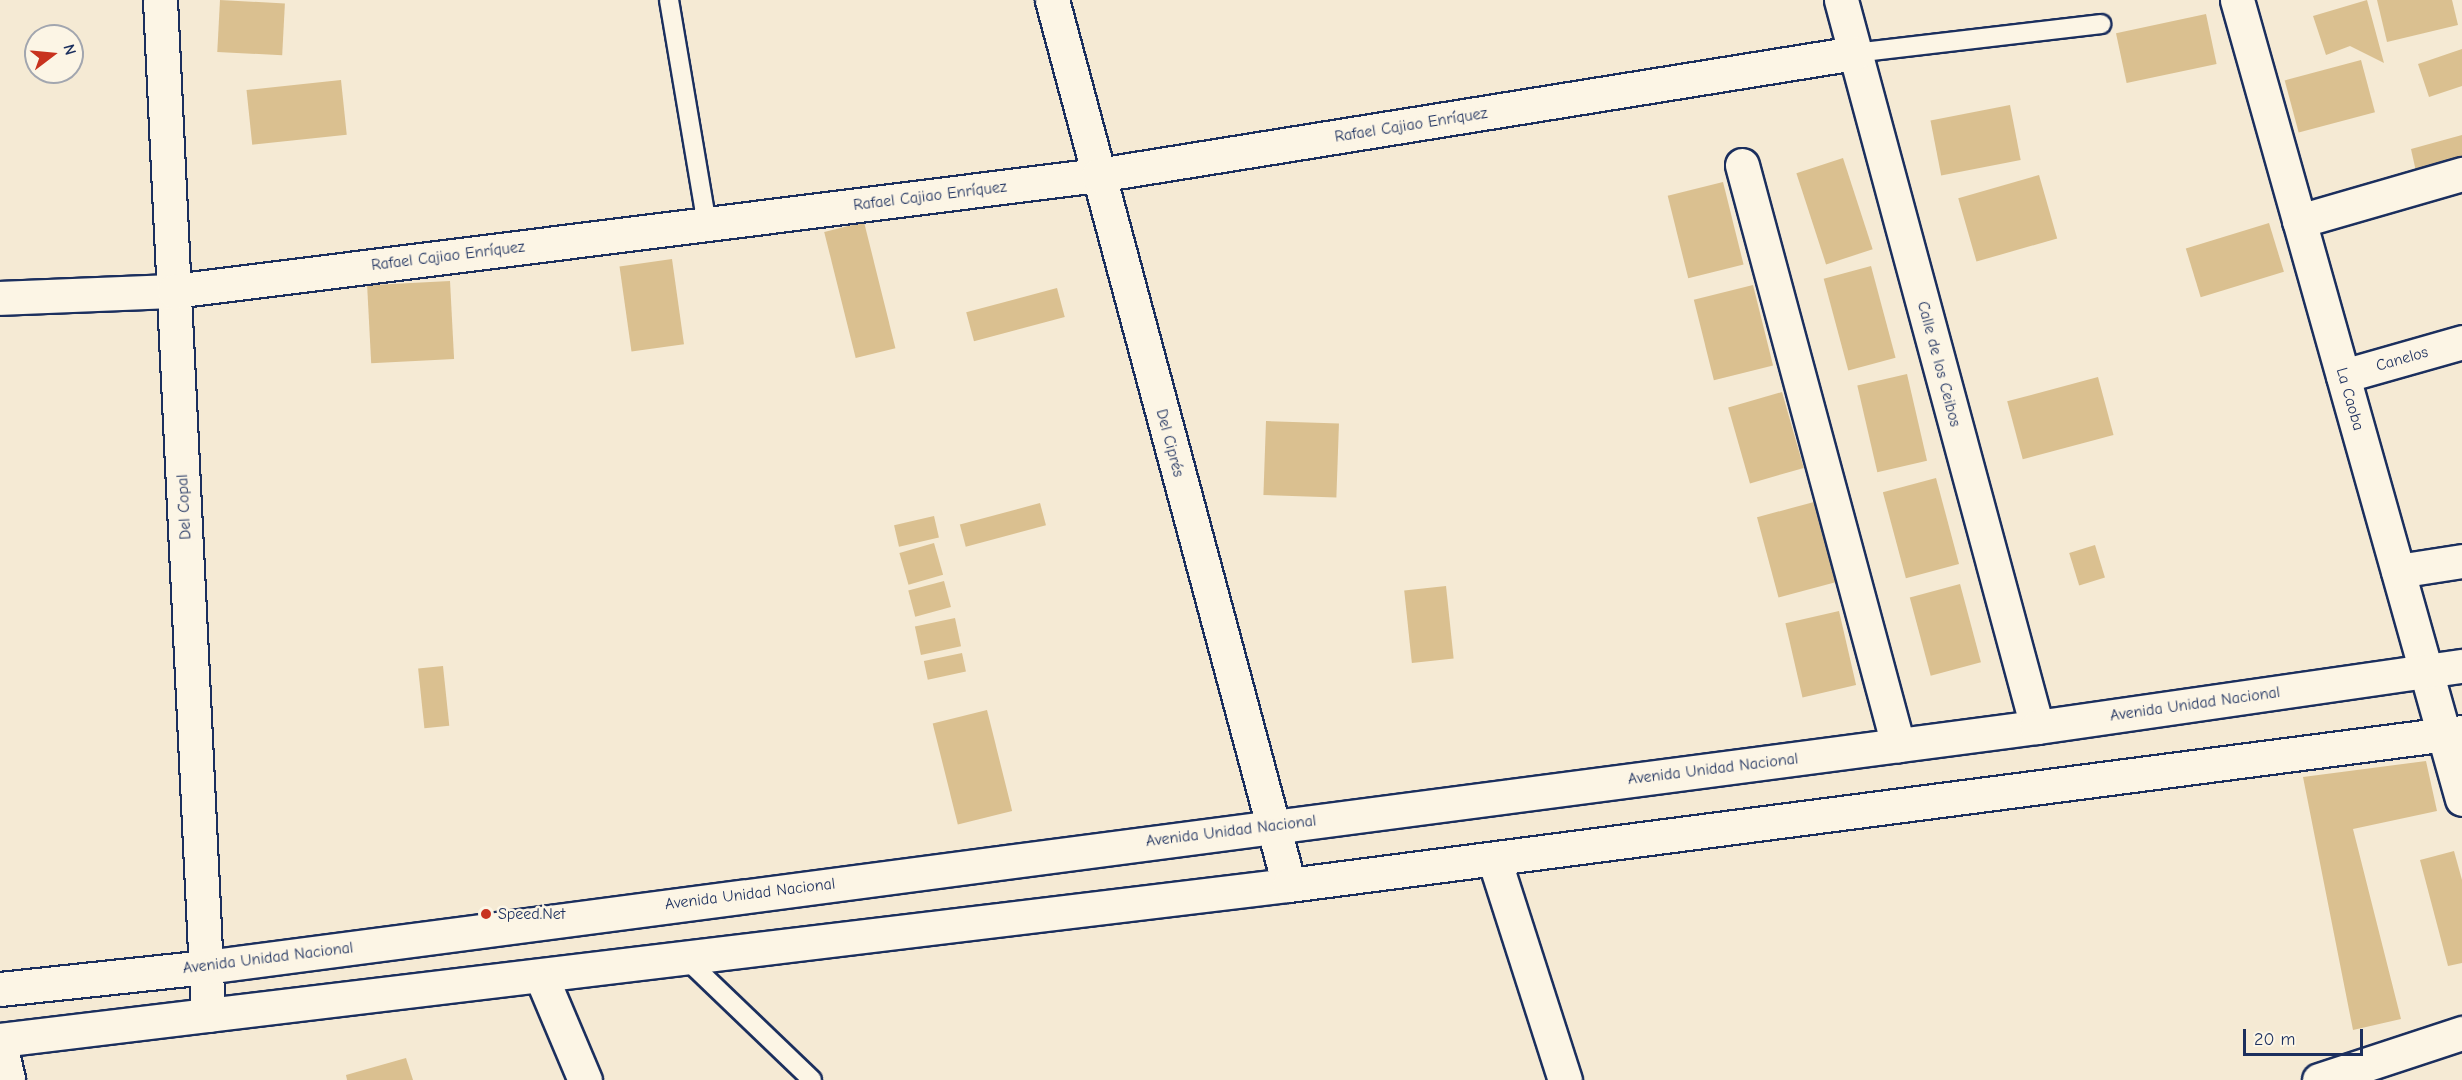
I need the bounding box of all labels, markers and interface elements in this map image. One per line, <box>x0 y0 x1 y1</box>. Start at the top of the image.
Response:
north arrow <box>24 24 84 84</box>
text: N <box>59 42 79 57</box>
street label: Rafael Cajiao Enríquez <box>1333 103 1489 147</box>
street label: Rafael Cajiao Enríquez <box>852 177 1008 215</box>
street label: Rafael Cajiao Enríquez <box>370 237 526 275</box>
street label: Calle de los Ceibos <box>1913 299 1965 429</box>
street label: Canelos <box>2374 342 2430 376</box>
street label: La Caoba <box>2332 365 2368 433</box>
street label: Del Ciprés <box>1152 407 1188 479</box>
street label: Del Copal <box>173 474 195 540</box>
street label: Avenida Unidad Nacional <box>2109 683 2281 725</box>
street label: Avenida Unidad Nacional <box>1627 749 1799 789</box>
street label: Avenida Unidad Nacional <box>1145 811 1317 851</box>
street label: Avenida Unidad Nacional <box>664 874 836 914</box>
place label: Speed.Net <box>498 904 565 924</box>
marker: Speed.Net <box>479 907 493 921</box>
street label: Avenida Unidad Nacional <box>182 938 354 978</box>
scale bar <box>2246 1017 2366 1055</box>
text: 20 m <box>2254 1029 2295 1050</box>

